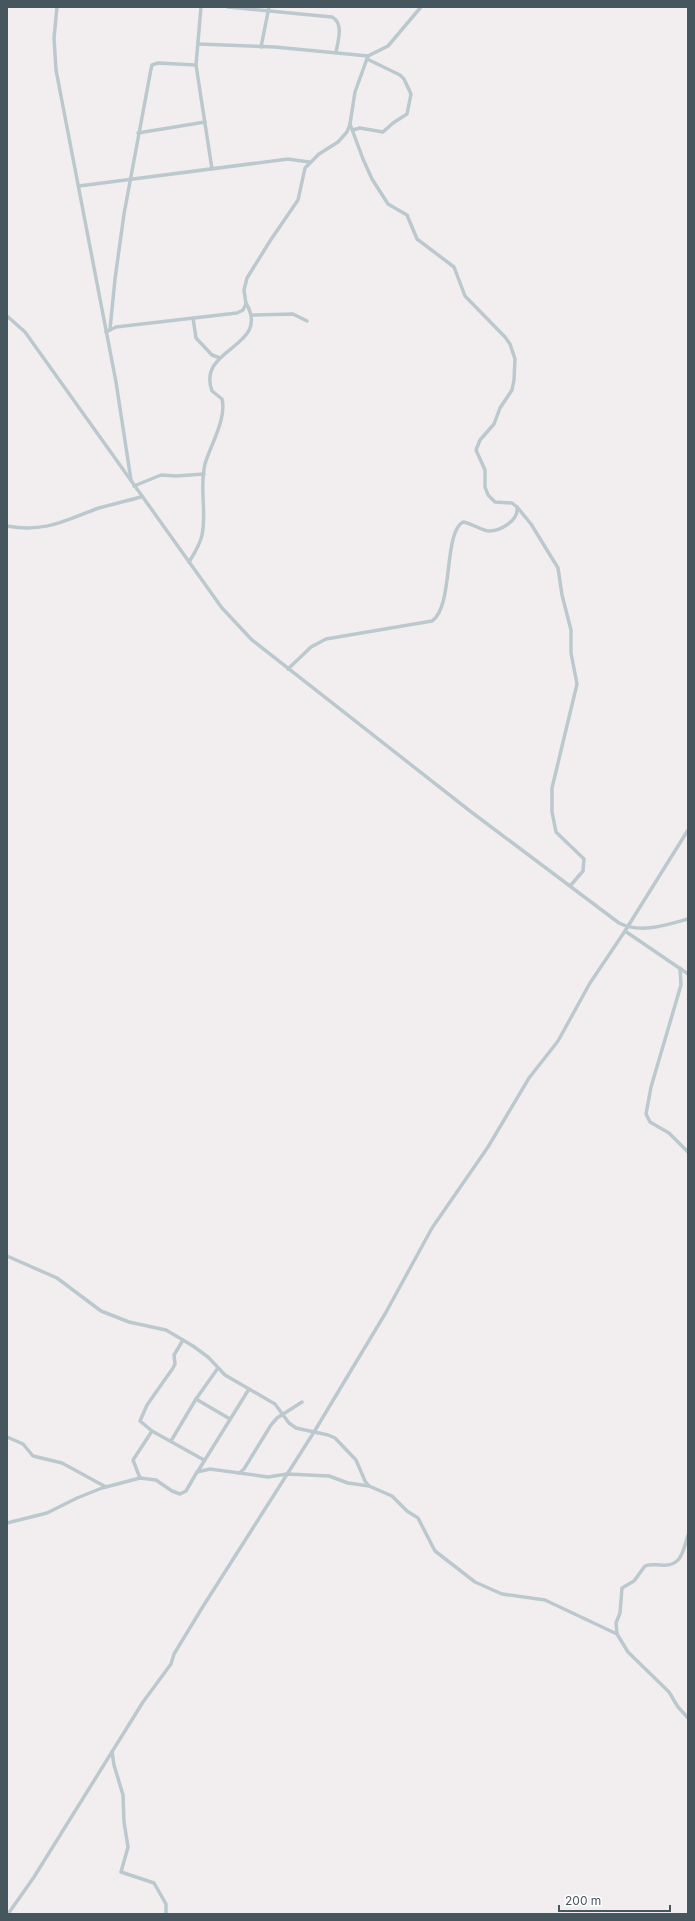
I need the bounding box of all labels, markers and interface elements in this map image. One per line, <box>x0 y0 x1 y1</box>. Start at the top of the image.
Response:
scale bar <box>559 1887 670 1913</box>
text: 200 m <box>565 1893 601 1908</box>

